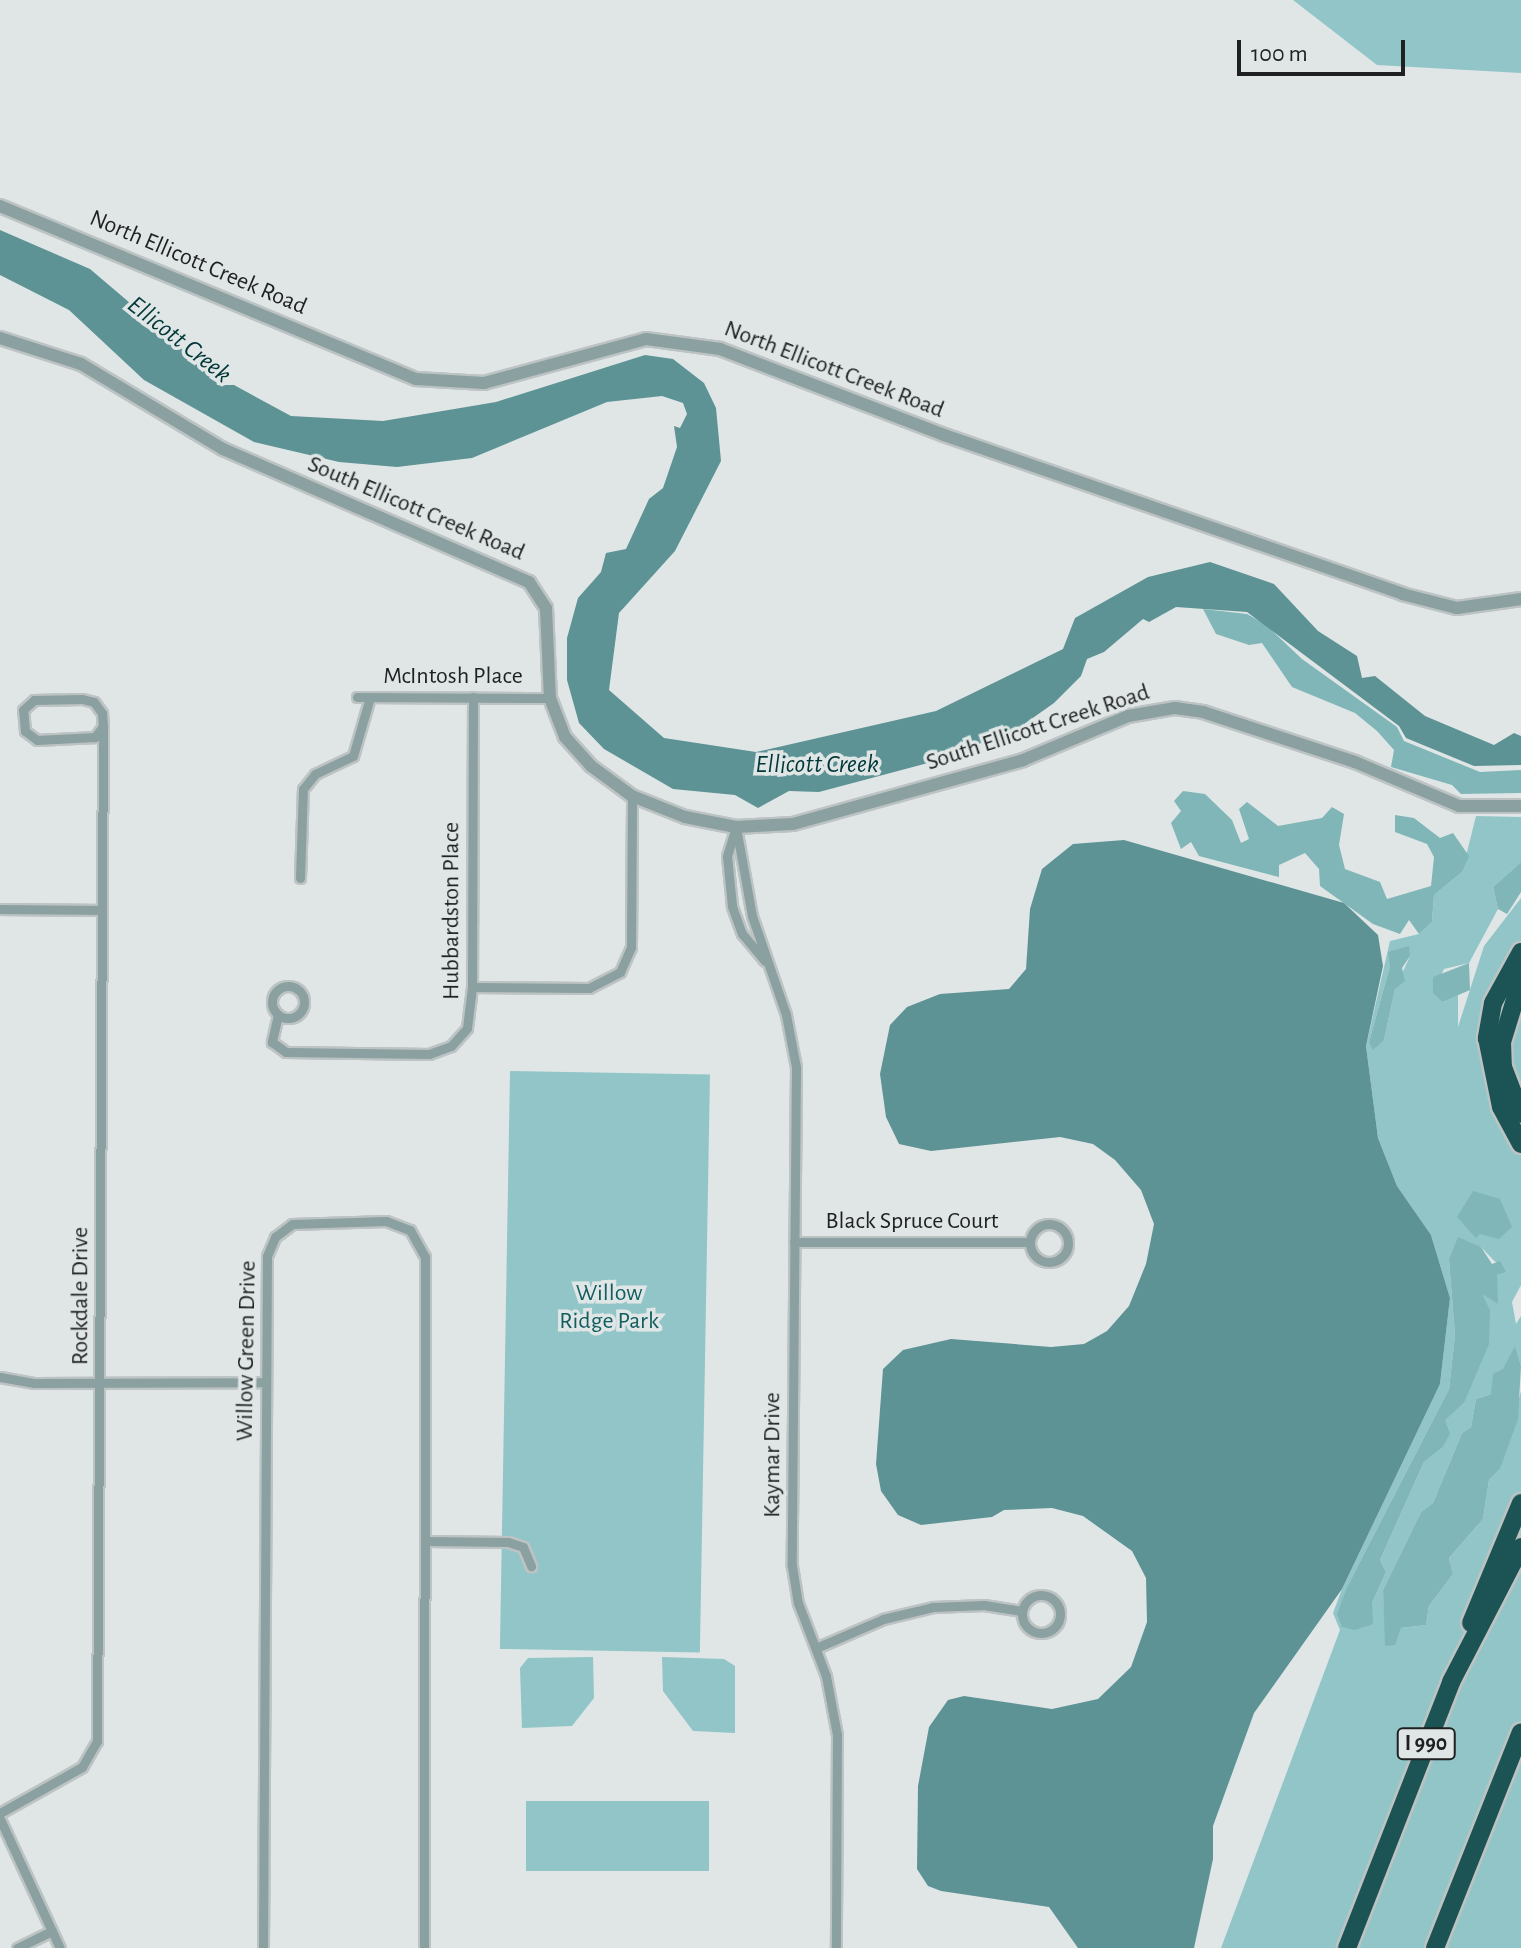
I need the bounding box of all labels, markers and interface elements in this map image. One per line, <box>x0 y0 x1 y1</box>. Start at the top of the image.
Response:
scale bar <box>1241 24 1409 74</box>
text: 100 m <box>1251 42 1308 66</box>
street label: North Ellicott Creek Road <box>85 204 311 322</box>
water label: Ellicott Creek <box>121 290 237 390</box>
street label: North Ellicott Creek Road <box>720 315 948 425</box>
street label: South Ellicott Creek Road <box>303 450 529 568</box>
street label: McIntosh Place <box>383 663 523 691</box>
street label: South Ellicott Creek Road <box>923 678 1153 778</box>
water label: Ellicott Creek <box>755 749 879 781</box>
street label: Hubbardston Place <box>438 822 466 1000</box>
street label: Black Spruce Court <box>826 1208 998 1236</box>
street label: Rockdale Drive <box>67 1227 95 1365</box>
street label: Willow Green Drive <box>231 1260 263 1442</box>
park label: Willow Ridge Park <box>559 1280 659 1336</box>
street label: Kaymar Drive <box>759 1392 787 1518</box>
road number: I 990 <box>1396 1726 1456 1762</box>

